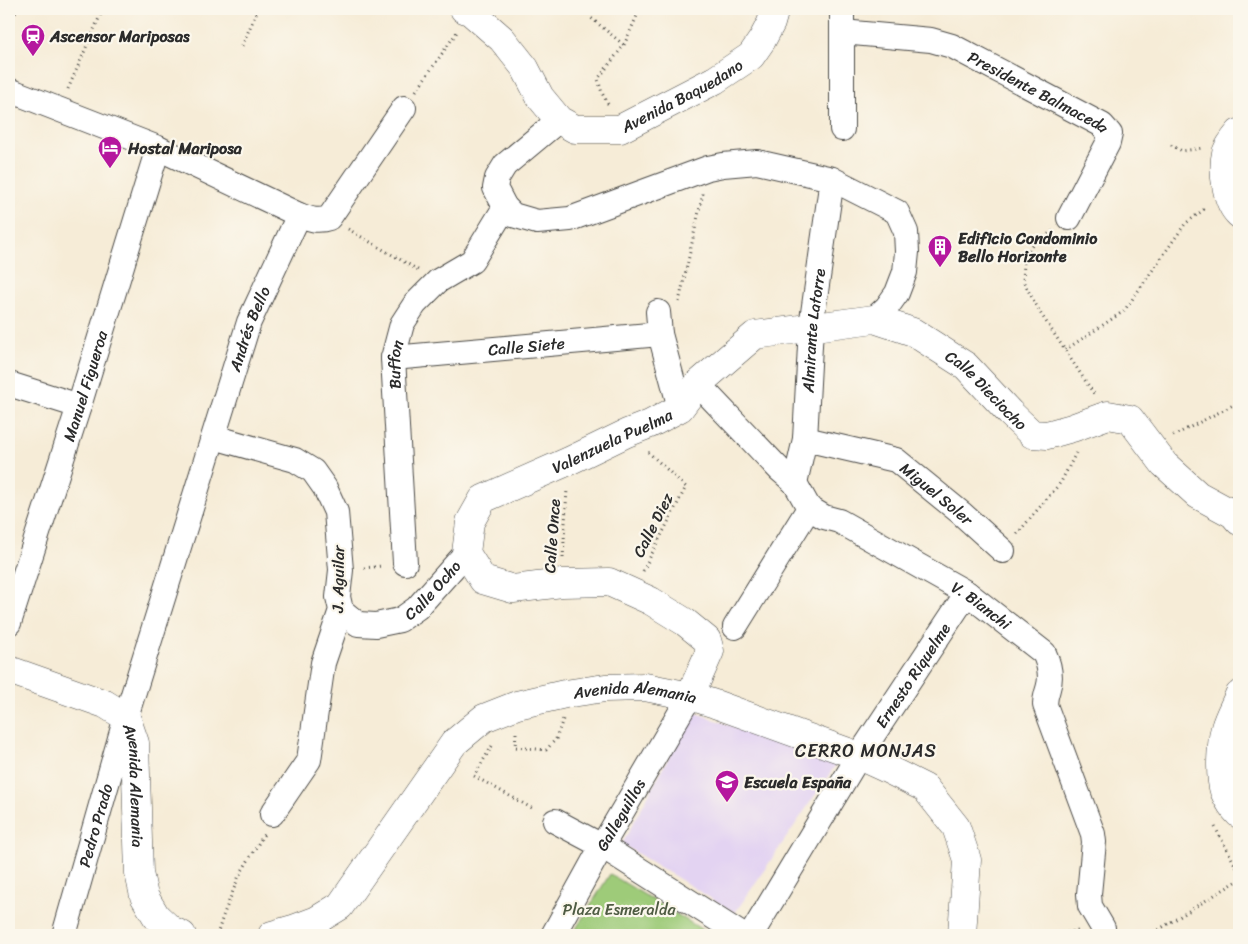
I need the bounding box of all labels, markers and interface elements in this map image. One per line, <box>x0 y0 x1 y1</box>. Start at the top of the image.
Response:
place label: Ascensor Mariposas <box>49 22 190 51</box>
station icon: Ascensor Mariposas <box>20 23 46 57</box>
street label: Presidente Balmaceda <box>963 42 1118 140</box>
street label: Avenida Baquedano <box>615 51 749 141</box>
place label: Hostal Mariposa <box>127 134 243 163</box>
hotel icon: Hostal Mariposa <box>97 135 123 169</box>
place label: Edificio Condominio Bello Horizonte <box>958 224 1098 271</box>
building icon: Edificio Condominio Bello Horizonte <box>927 234 953 268</box>
street label: Almirante Latorre <box>793 266 834 394</box>
street label: Andrés Bello <box>220 281 278 376</box>
street label: Manuel Figueroa <box>54 326 116 445</box>
street label: Calle Siete <box>487 328 566 364</box>
street label: Buffon <box>378 336 412 390</box>
street label: Calle Dieciocho <box>940 342 1035 437</box>
street label: Valenzuela Puelma <box>547 400 679 481</box>
street label: Miguel Soler <box>893 454 981 533</box>
street label: Calle Diez <box>624 487 682 562</box>
street label: Calle Once <box>535 498 569 574</box>
street label: J. Aguilar <box>323 544 353 614</box>
street label: Calle Ocho <box>398 553 468 628</box>
street label: V. Bianchi <box>946 573 1018 638</box>
street label: Ernesto Riquelme <box>867 616 958 734</box>
street label: Avenida Alemania <box>570 672 701 712</box>
street label: Avenida Alemania <box>114 718 153 848</box>
district label: CERRO MONJAS <box>795 735 937 767</box>
place label: Escuela España <box>744 768 852 797</box>
school or university icon: Escuela España <box>714 769 740 803</box>
street label: Galleguillos <box>588 772 653 857</box>
street label: Pedro Prado <box>69 780 121 871</box>
park label: Plaza Esmeralda <box>562 895 677 924</box>

